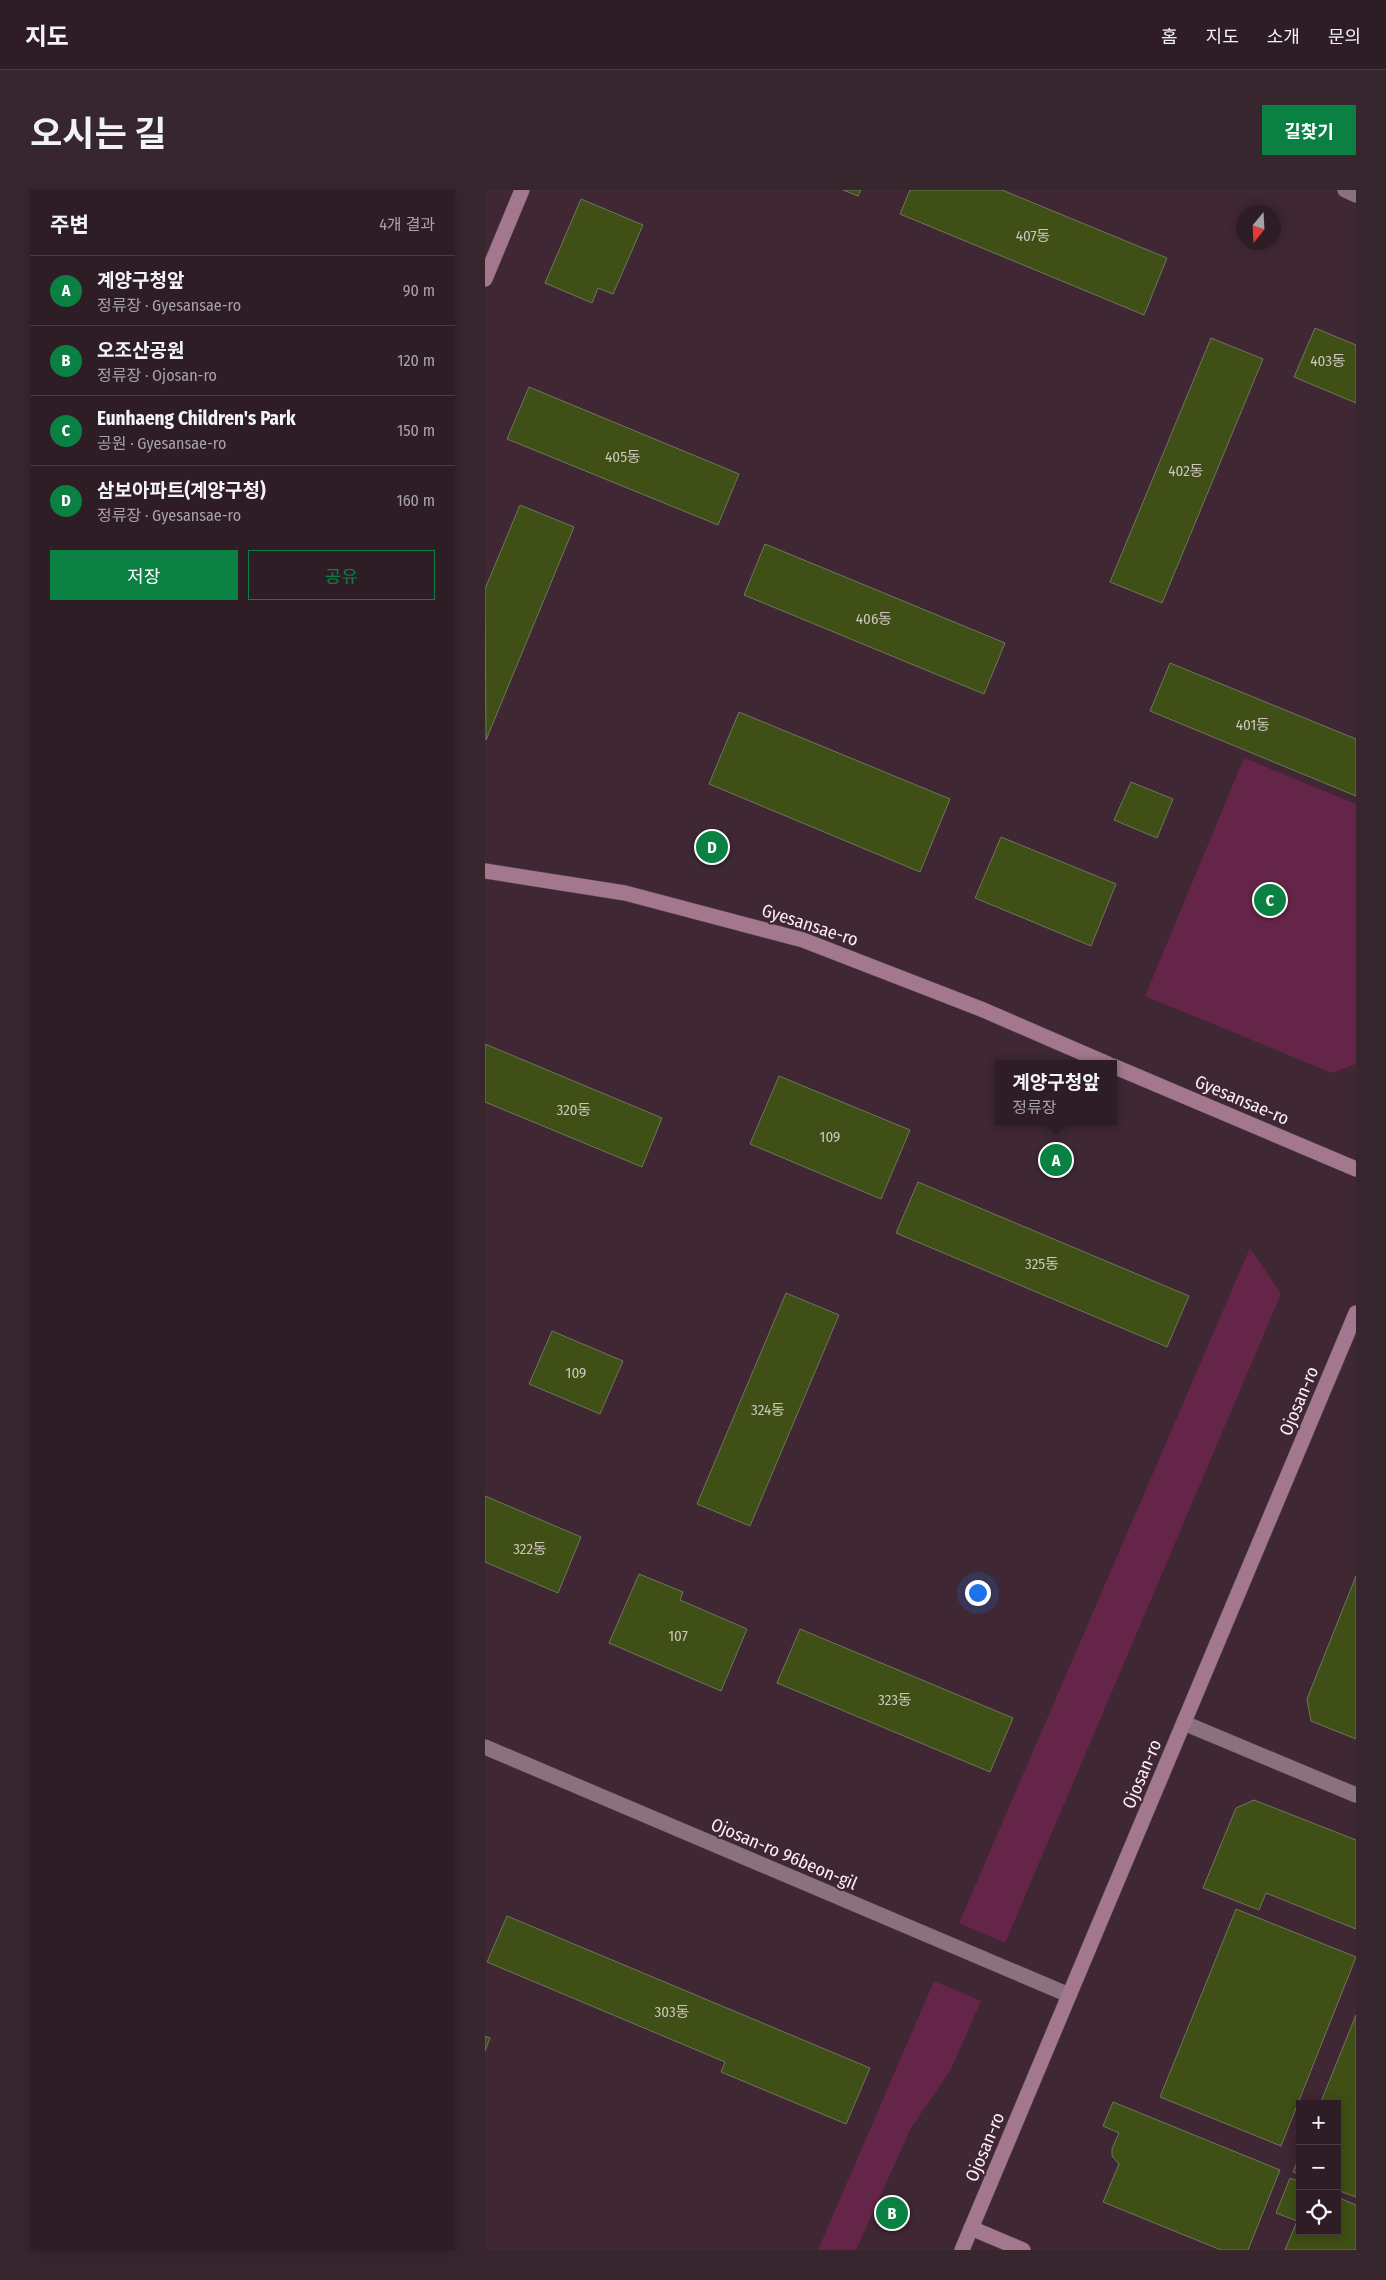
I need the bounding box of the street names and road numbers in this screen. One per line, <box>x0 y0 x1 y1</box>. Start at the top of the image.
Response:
street label: Gyesansae-ro <box>759 899 861 951</box>
street label: Gyesansae-ro <box>1192 1070 1292 1130</box>
street label: Ojosan-ro <box>1275 1363 1323 1439</box>
street label: Ojosan-ro <box>1118 1736 1166 1812</box>
street label: Ojosan-ro 96beon-gil <box>708 1813 861 1895</box>
street label: Ojosan-ro <box>961 2109 1009 2185</box>

